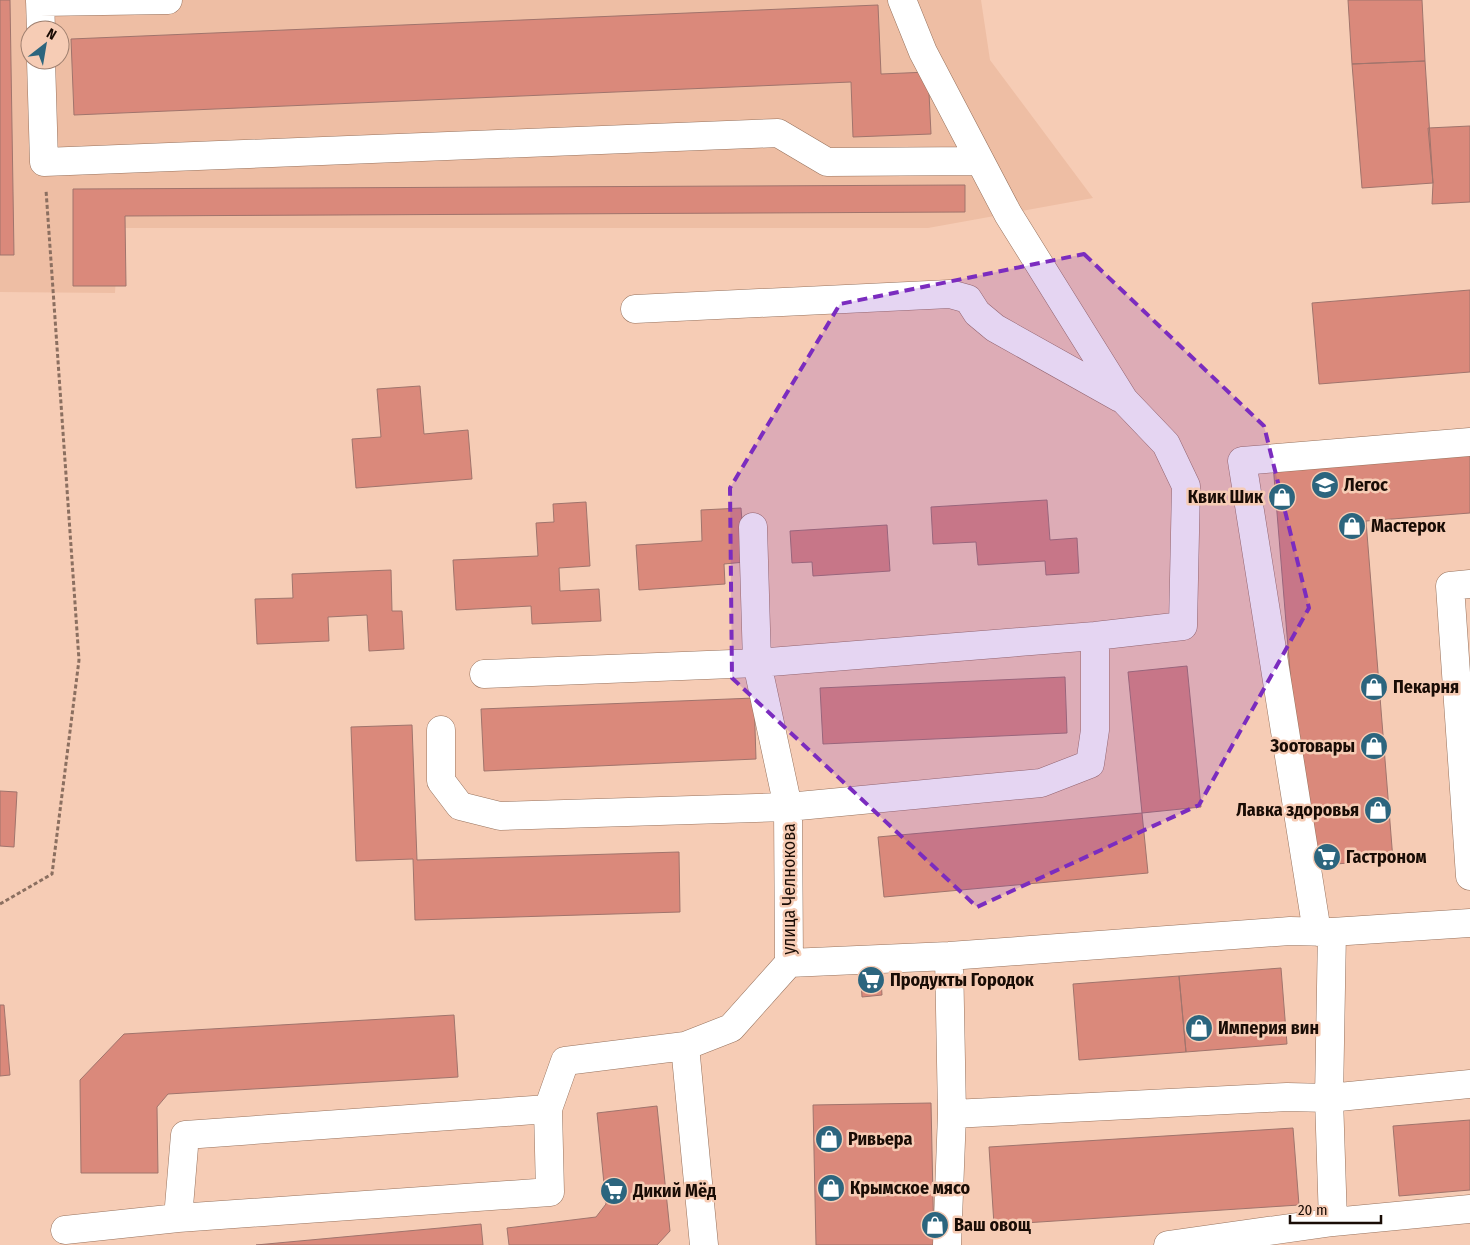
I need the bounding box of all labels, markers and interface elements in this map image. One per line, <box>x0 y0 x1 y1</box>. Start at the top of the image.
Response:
north arrow <box>20 20 70 70</box>
text: N <box>43 25 59 44</box>
school or university icon: Легос <box>1310 470 1340 500</box>
place label: Легос <box>1344 474 1388 496</box>
shop icon: Квик Шик <box>1267 482 1297 512</box>
place label: Квик Шик <box>1188 486 1264 508</box>
shop icon: Мастерок <box>1337 511 1367 541</box>
place label: Мастерок <box>1371 515 1447 537</box>
shop icon: Пекарня <box>1359 672 1389 702</box>
place label: Пекарня <box>1393 676 1459 698</box>
shop icon: Зоотовары <box>1359 731 1389 761</box>
place label: Зоотовары <box>1269 735 1355 757</box>
shop icon: Лавка здоровья <box>1363 795 1393 825</box>
place label: Лавка здоровья <box>1236 799 1359 821</box>
street label: улица Челнокова <box>778 823 800 955</box>
supermarket icon: Гастроном <box>1312 842 1342 872</box>
place label: Гастроном <box>1346 846 1427 868</box>
supermarket icon: Продукты Городок <box>856 965 886 995</box>
place label: Продукты Городок <box>890 969 1035 991</box>
shop icon: Империя вин <box>1184 1013 1214 1043</box>
place label: Империя вин <box>1218 1017 1319 1039</box>
shop icon: Ривьера <box>814 1124 844 1154</box>
place label: Ривьера <box>848 1128 912 1150</box>
shop icon: Крымское мясо <box>816 1173 846 1203</box>
supermarket icon: Дикий Мёд <box>599 1176 629 1206</box>
place label: Крымское мясо <box>850 1177 970 1199</box>
place label: Дикий Мёд <box>632 1180 716 1202</box>
scale bar <box>1290 1192 1381 1224</box>
text: 20 m <box>1298 1201 1328 1219</box>
shop icon: Ваш овощ <box>920 1210 950 1240</box>
place label: Ваш овощ <box>954 1214 1032 1236</box>

